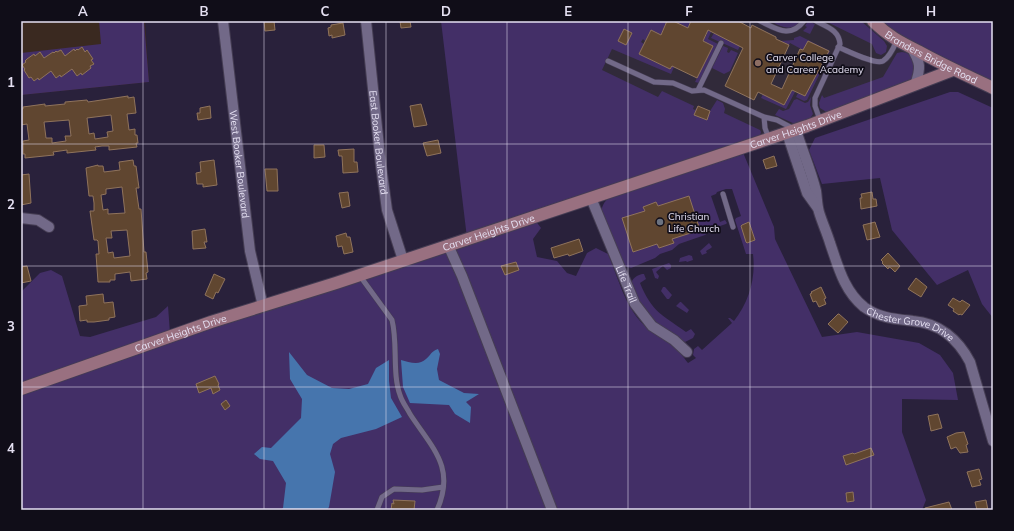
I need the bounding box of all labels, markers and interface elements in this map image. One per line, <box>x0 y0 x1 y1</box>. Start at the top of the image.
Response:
text: A <box>78 3 88 19</box>
text: B <box>200 3 209 19</box>
text: C <box>321 3 330 19</box>
text: D <box>441 3 451 19</box>
text: E <box>564 3 572 19</box>
text: F <box>685 3 693 19</box>
text: G <box>805 3 815 19</box>
text: H <box>926 3 936 19</box>
street label: Branders Bridge Road <box>883 28 980 86</box>
place label: Carver College and Career Academy <box>766 51 864 76</box>
marker: Carver College and Career Academy <box>753 58 763 68</box>
text: 1 <box>7 74 15 90</box>
street label: East Booker Boulevard <box>367 90 391 195</box>
street label: Carver Heights Drive <box>748 107 843 151</box>
street label: West Booker Boulevard <box>227 109 253 219</box>
text: 2 <box>7 196 15 212</box>
place label: Christian Life Church <box>668 210 720 235</box>
street label: Carver Heights Drive <box>441 211 536 254</box>
marker: Christian Life Church <box>655 217 665 227</box>
street label: Life Trail <box>613 263 640 304</box>
street label: Chester Grove Drive <box>864 304 957 344</box>
street label: Carver Heights Drive <box>133 311 228 355</box>
text: 3 <box>7 318 15 334</box>
text: 4 <box>7 440 15 456</box>

